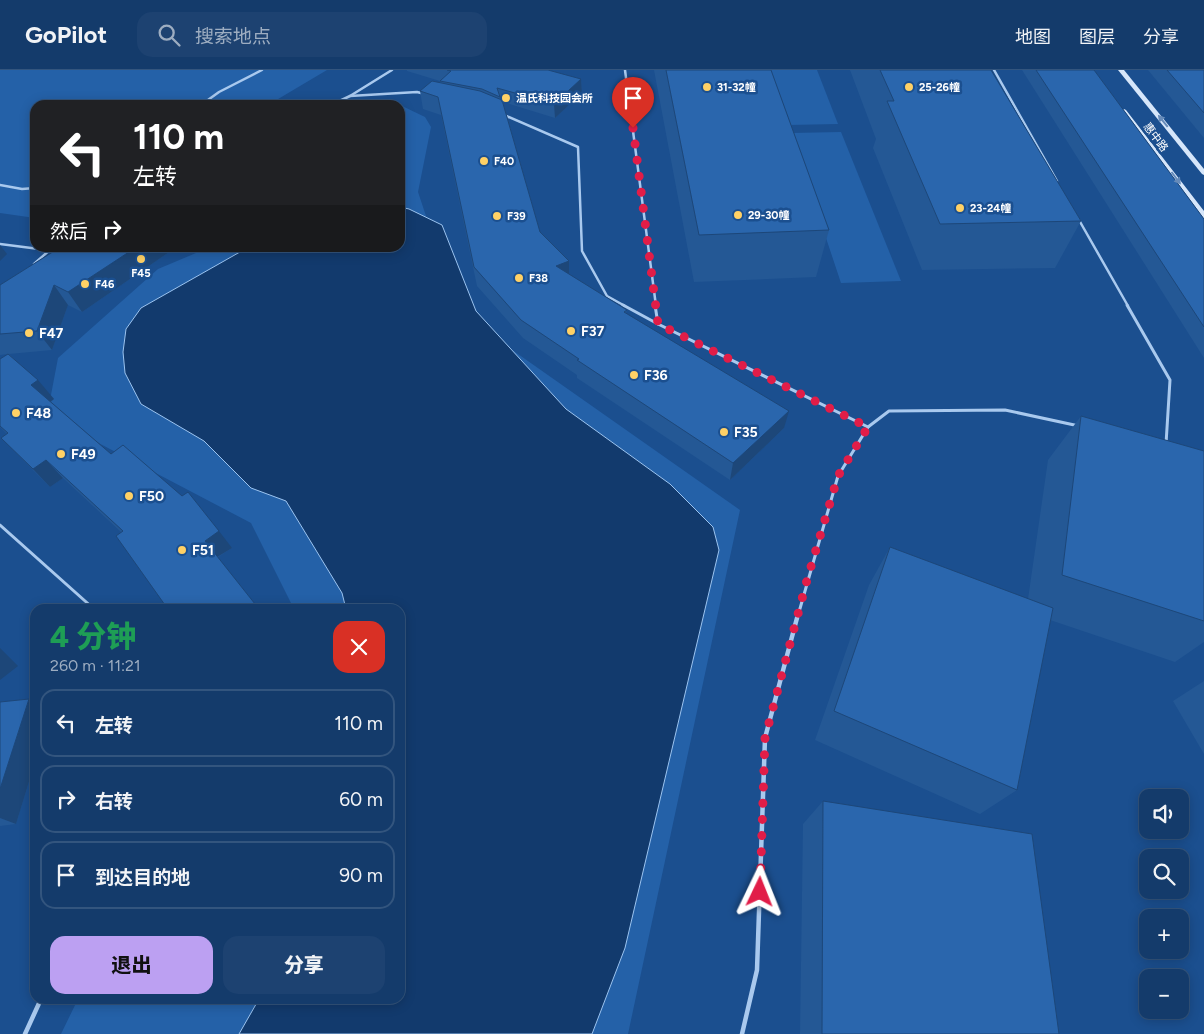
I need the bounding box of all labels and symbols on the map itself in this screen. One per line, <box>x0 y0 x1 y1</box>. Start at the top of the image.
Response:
pin <box>612 77 654 128</box>
marker: 31-32幢 <box>701 81 713 93</box>
place label: 31-32幢 <box>717 81 756 94</box>
marker: 25-26幢 <box>903 81 915 93</box>
place label: 25-26幢 <box>919 81 960 94</box>
marker: 温氏科技园会所 <box>500 92 512 104</box>
place label: 温氏科技园会所 <box>516 92 593 105</box>
one-way arrow <box>1157 115 1168 128</box>
street label: 惠中路 <box>1140 120 1171 154</box>
marker: F40 <box>478 155 490 167</box>
place label: F40 <box>494 155 514 168</box>
one-way arrow <box>1170 171 1181 184</box>
marker: 23-24幢 <box>954 202 966 214</box>
place label: 23-24幢 <box>970 202 1011 215</box>
marker: 29-30幢 <box>732 209 744 221</box>
place label: 29-30幢 <box>748 209 789 222</box>
marker: F39 <box>491 210 503 222</box>
place label: F39 <box>507 210 526 223</box>
marker: F45 <box>135 253 147 265</box>
place label: F45 <box>131 267 151 280</box>
marker: F38 <box>513 272 525 284</box>
place label: F38 <box>529 272 548 285</box>
marker: F46 <box>79 278 91 290</box>
place label: F46 <box>95 278 115 291</box>
place label: F37 <box>581 323 605 340</box>
place label: F47 <box>39 325 64 342</box>
marker: F37 <box>565 325 577 337</box>
marker: F47 <box>23 327 35 339</box>
place label: F36 <box>644 367 668 384</box>
marker: F36 <box>628 369 640 381</box>
place label: F48 <box>26 405 51 422</box>
marker: F48 <box>10 407 22 419</box>
place label: F35 <box>734 424 758 441</box>
marker: F35 <box>718 426 730 438</box>
place label: F49 <box>71 446 96 463</box>
marker: F49 <box>55 448 67 460</box>
place label: F50 <box>139 488 164 505</box>
marker: F50 <box>123 490 135 502</box>
place label: F51 <box>192 542 214 559</box>
marker: F51 <box>176 544 188 556</box>
position arrow <box>733 865 785 917</box>

